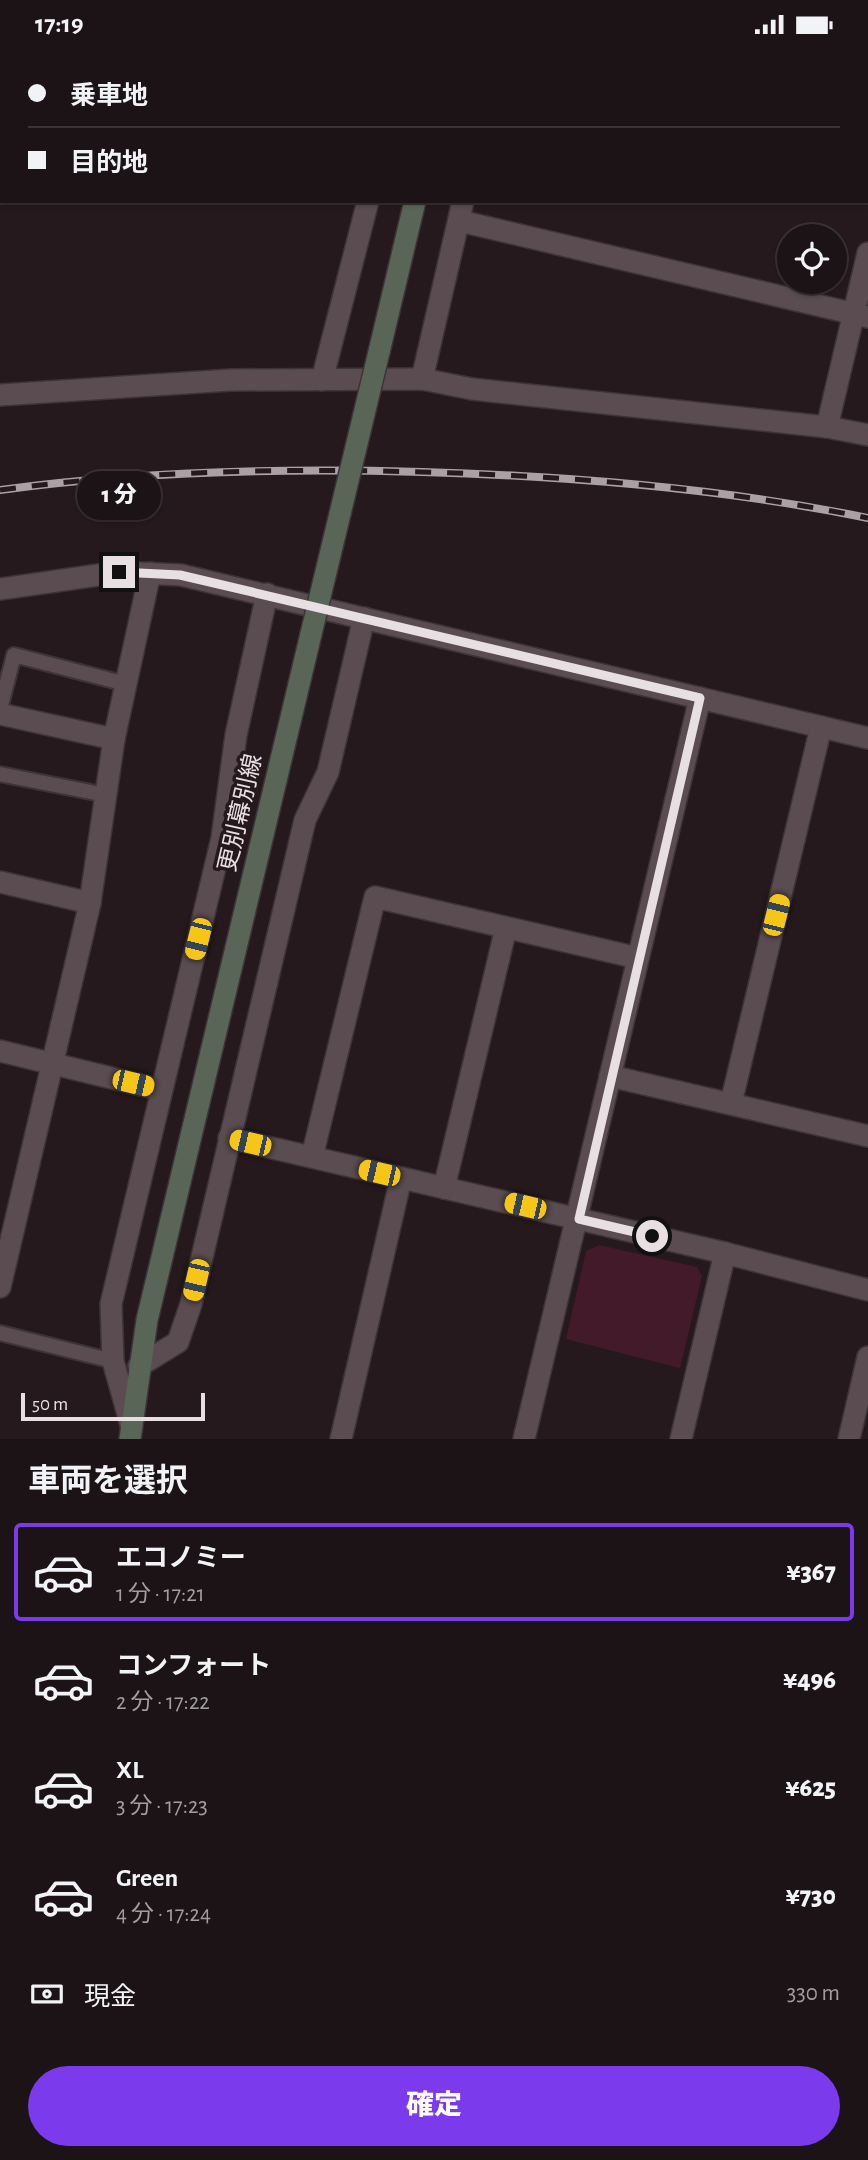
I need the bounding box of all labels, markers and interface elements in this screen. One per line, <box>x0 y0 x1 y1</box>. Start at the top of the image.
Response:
text: 17:19 <box>35 11 83 37</box>
text: 乗車地 <box>70 83 148 109</box>
text: 目的地 <box>70 150 148 176</box>
map controls <box>777 224 847 294</box>
button: locate <box>777 224 847 294</box>
callout: 1 分 <box>77 470 161 519</box>
text: 1 分 <box>102 484 136 507</box>
route end <box>103 556 135 588</box>
street label: 更別幕別線 <box>214 751 266 874</box>
car <box>761 892 792 938</box>
car <box>183 916 214 962</box>
car <box>111 1068 156 1098</box>
car <box>228 1128 273 1158</box>
car <box>357 1158 402 1188</box>
car <box>503 1191 548 1221</box>
route start <box>636 1220 668 1252</box>
car <box>182 1257 211 1303</box>
scale bar <box>21 1390 205 1422</box>
text: 50 m <box>32 1395 68 1414</box>
text: 車両を選択 <box>28 1465 188 1497</box>
icon: car <box>32 1541 95 1604</box>
text: エコノミー <box>116 1545 246 1571</box>
text: ¥367 <box>786 1559 836 1585</box>
text: 1 分 · 17:21 <box>116 1583 205 1606</box>
icon: car <box>32 1649 95 1712</box>
text: コンフォート <box>116 1653 271 1679</box>
text: ¥496 <box>783 1667 836 1693</box>
text: 2 分 · 17:22 <box>116 1691 210 1714</box>
icon: car <box>32 1757 95 1820</box>
text: XL <box>116 1757 143 1783</box>
text: ¥625 <box>785 1775 836 1801</box>
text: 3 分 · 17:23 <box>116 1795 208 1818</box>
icon: car <box>32 1865 95 1928</box>
text: Green <box>116 1865 178 1891</box>
text: ¥730 <box>785 1883 836 1909</box>
text: 4 分 · 17:24 <box>116 1903 211 1926</box>
icon: cash <box>28 1975 66 2013</box>
text: 330 m <box>787 1982 840 2005</box>
text: 現金 <box>84 1984 136 2010</box>
button: 確定 <box>28 2066 840 2146</box>

